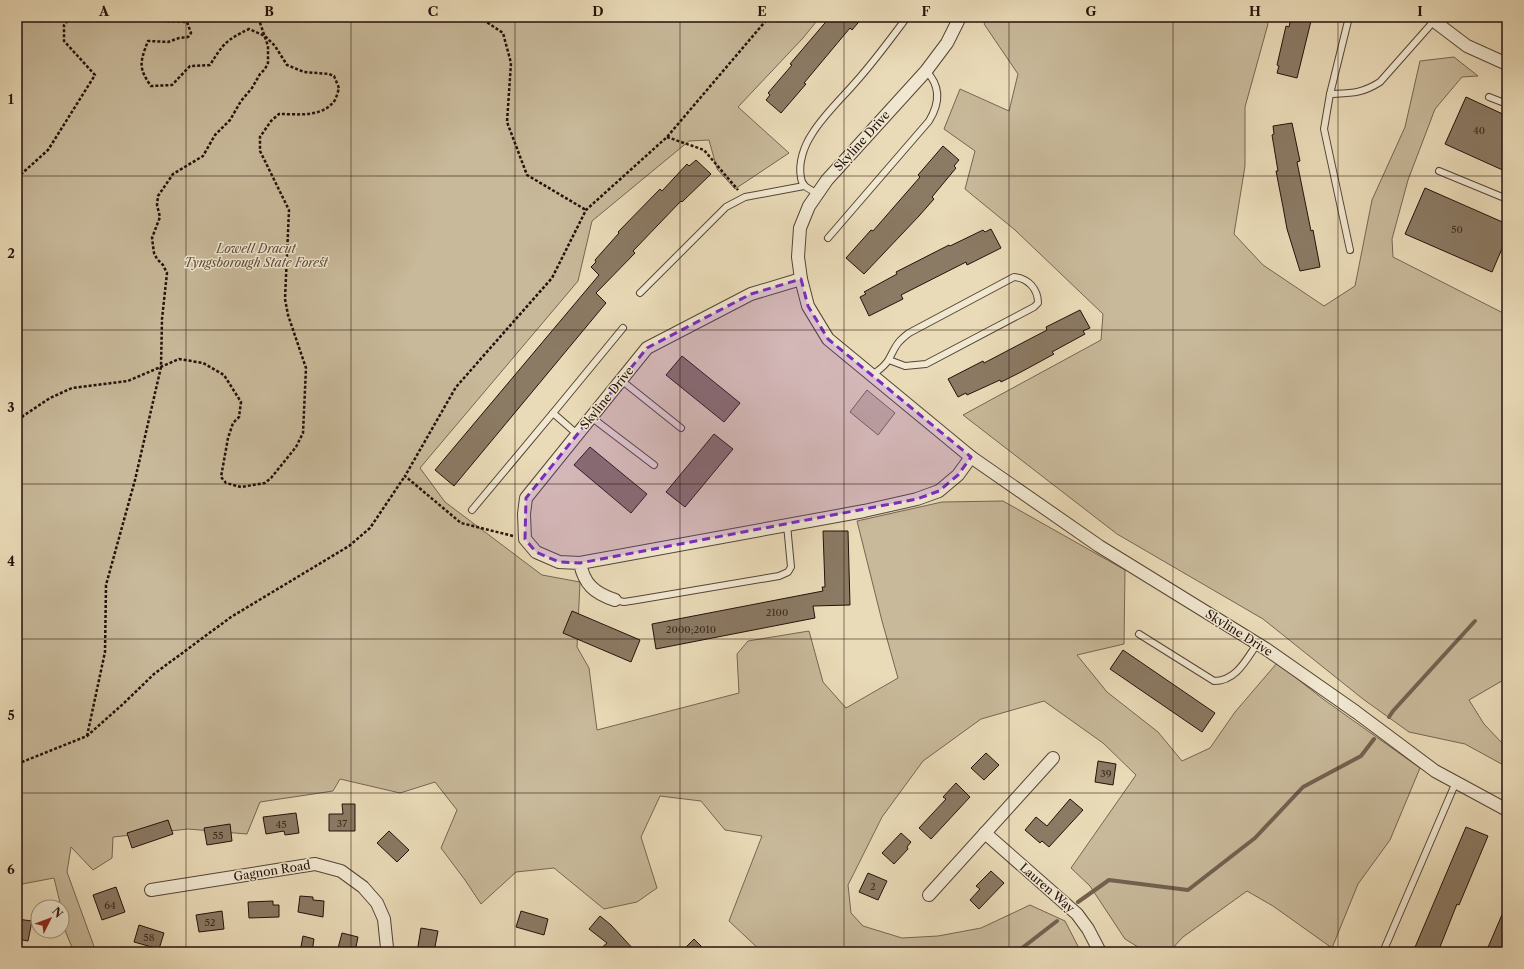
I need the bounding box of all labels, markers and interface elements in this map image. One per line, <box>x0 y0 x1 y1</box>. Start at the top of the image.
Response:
text: A <box>98 3 110 19</box>
text: B <box>264 3 274 19</box>
text: C <box>428 3 438 19</box>
text: D <box>592 3 604 19</box>
text: E <box>757 3 767 19</box>
text: F <box>922 3 931 19</box>
text: G <box>1085 3 1097 19</box>
text: H <box>1249 3 1261 19</box>
text: I <box>1417 3 1423 19</box>
text: 1 <box>8 91 14 107</box>
street label: Skyline Drive <box>830 107 893 174</box>
house number: 40 <box>1473 124 1485 137</box>
house number: 50 <box>1451 223 1463 236</box>
park label: Lowell Dracut Tyngsborough State Forest <box>184 241 329 270</box>
text: 2 <box>7 245 15 261</box>
street label: Skyline Drive <box>577 363 637 432</box>
text: 3 <box>7 399 15 415</box>
text: 4 <box>7 553 15 569</box>
house number: 2100 <box>766 606 788 619</box>
street label: Skyline Drive <box>1203 606 1276 659</box>
house number: 2000;2010 <box>666 623 716 636</box>
text: 5 <box>7 707 15 723</box>
house number: 39 <box>1100 767 1112 780</box>
house number: 37 <box>337 817 347 830</box>
house number: 45 <box>275 818 287 831</box>
house number: 55 <box>213 829 223 842</box>
street label: Gagnon Road <box>232 857 312 884</box>
street label: Lauren Way <box>1017 860 1078 916</box>
text: 6 <box>7 861 15 877</box>
house number: 2 <box>870 880 876 893</box>
north arrow <box>30 899 70 939</box>
house number: 64 <box>104 899 116 912</box>
text: N <box>49 904 66 921</box>
house number: 52 <box>204 916 216 929</box>
house number: 58 <box>143 931 155 944</box>

